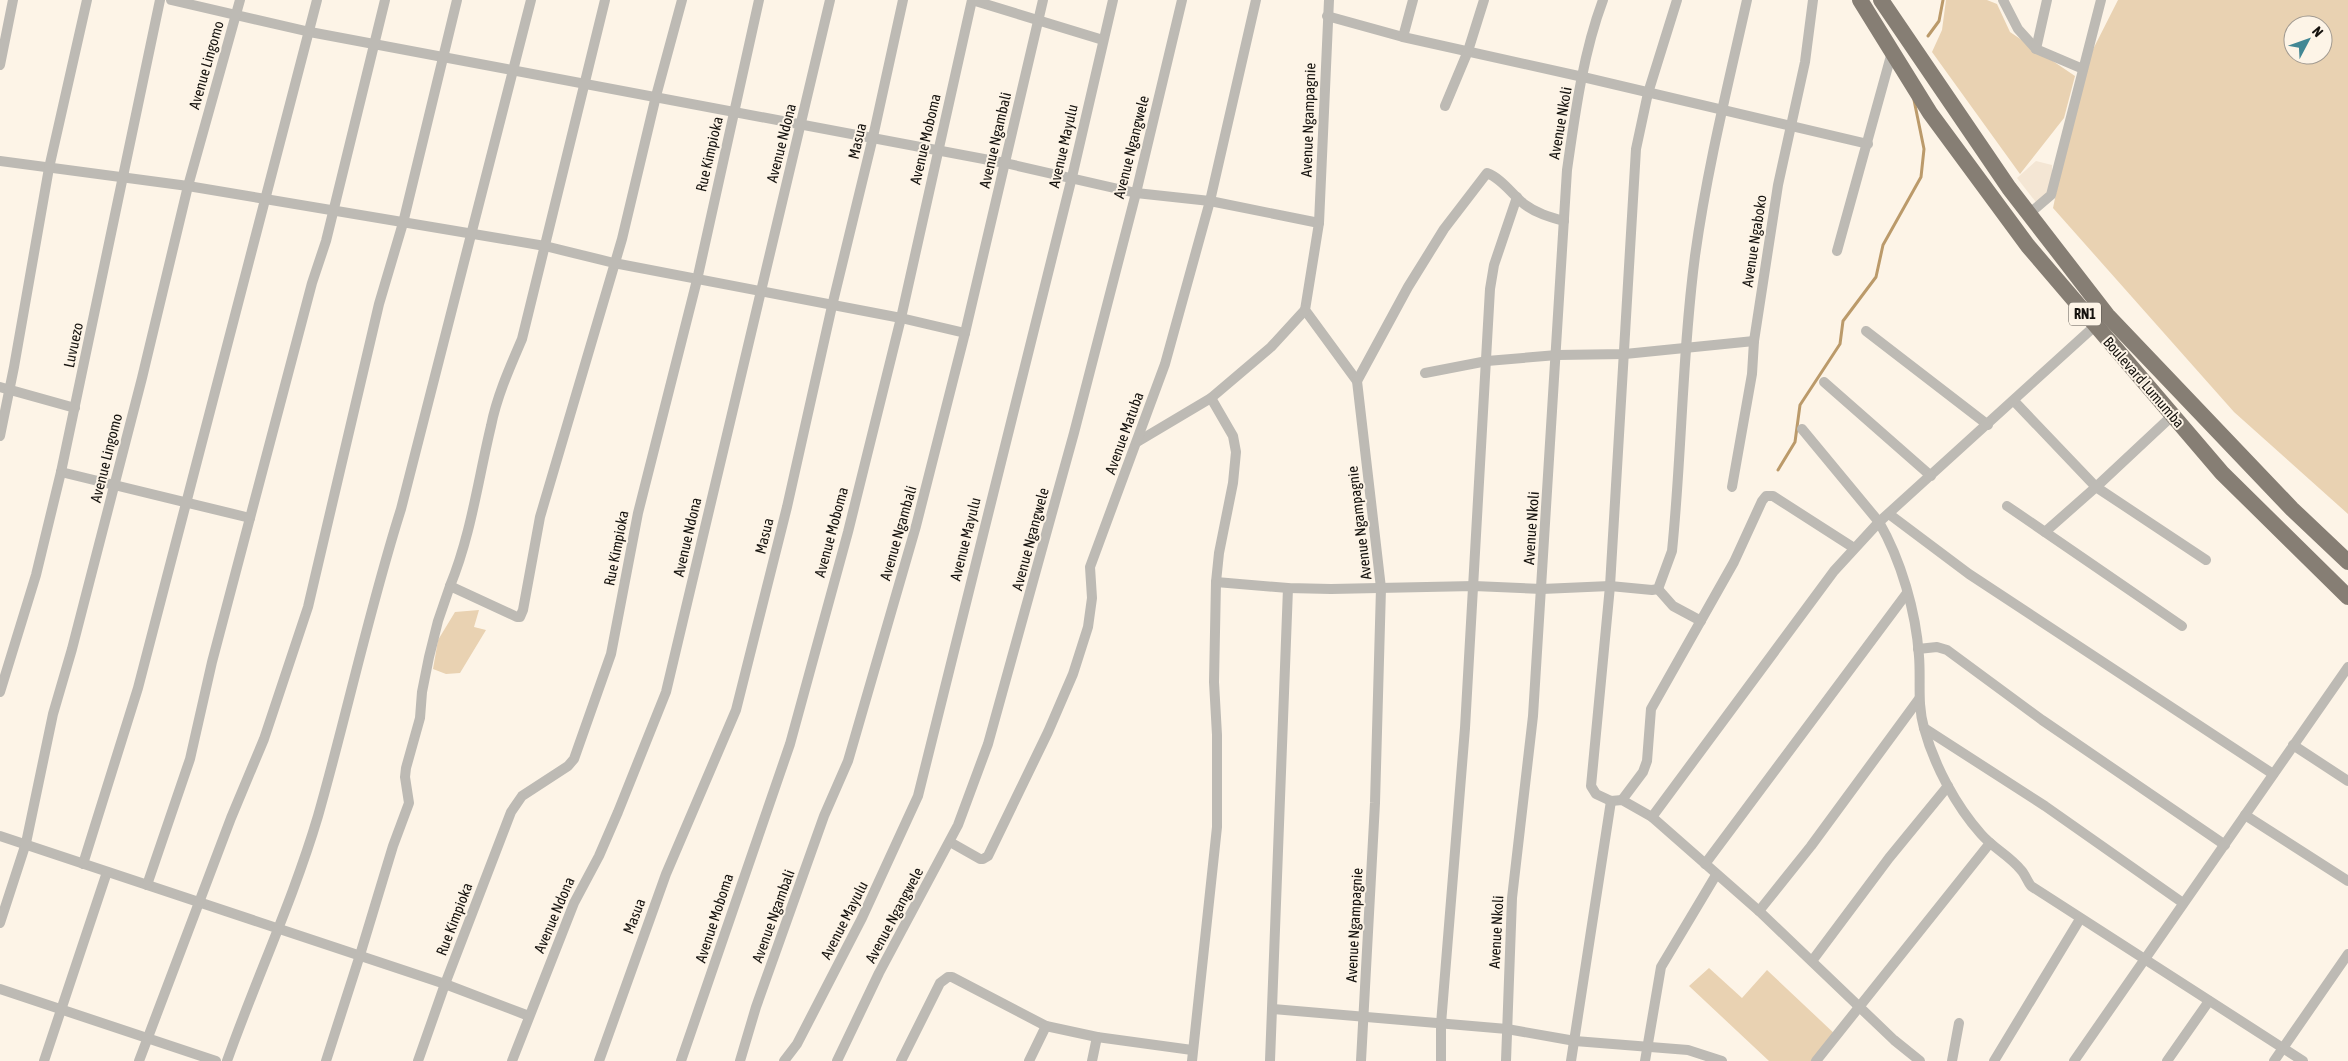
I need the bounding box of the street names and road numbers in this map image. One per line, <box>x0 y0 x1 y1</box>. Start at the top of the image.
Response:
street label: Avenue Lingomo <box>185 19 227 111</box>
street label: Avenue Ngampagnie <box>1298 62 1318 177</box>
street label: Avenue Nkoli <box>1545 85 1575 161</box>
street label: Avenue Ngambali <box>976 90 1014 190</box>
street label: Avenue Moboma <box>906 92 944 186</box>
street label: Avenue Ngangwele <box>1110 94 1152 200</box>
street label: Avenue Ndona <box>763 102 799 184</box>
street label: Avenue Mayulu <box>1045 103 1081 189</box>
street label: Rue Kimpioka <box>692 115 726 193</box>
street label: Masua <box>845 121 869 161</box>
street label: Avenue Ngaboko <box>1738 194 1770 288</box>
road number: RN1 <box>2069 302 2101 326</box>
street label: Luvuezo <box>60 321 86 369</box>
street label: Boulevard Lumumba <box>2100 333 2188 431</box>
street label: Avenue Matuba <box>1101 390 1147 476</box>
street label: Avenue Lingomo <box>87 412 125 504</box>
street label: Avenue Ngampagnie <box>1344 465 1374 581</box>
street label: Avenue Ngambali <box>876 484 920 582</box>
street label: Avenue Moboma <box>811 485 851 579</box>
street label: Avenue Ngangwele <box>1008 486 1052 592</box>
street label: Avenue Nkoli <box>1520 491 1542 565</box>
street label: Avenue Ndona <box>670 496 704 578</box>
street label: Avenue Mayulu <box>946 496 984 582</box>
street label: Rue Kimpioka <box>600 509 632 587</box>
street label: Masua <box>751 516 777 556</box>
street label: Avenue Ngangwele <box>862 864 926 966</box>
street label: Avenue Ngambali <box>748 867 798 965</box>
street label: Avenue Ngampagnie <box>1343 867 1365 983</box>
street label: Avenue Moboma <box>692 871 736 965</box>
street label: Avenue Ndona <box>530 874 578 956</box>
street label: Avenue Mayulu <box>817 878 871 962</box>
street label: Rue Kimpioka <box>432 880 476 958</box>
street label: Avenue Nkoli <box>1486 895 1506 969</box>
street label: Masua <box>620 896 648 936</box>

